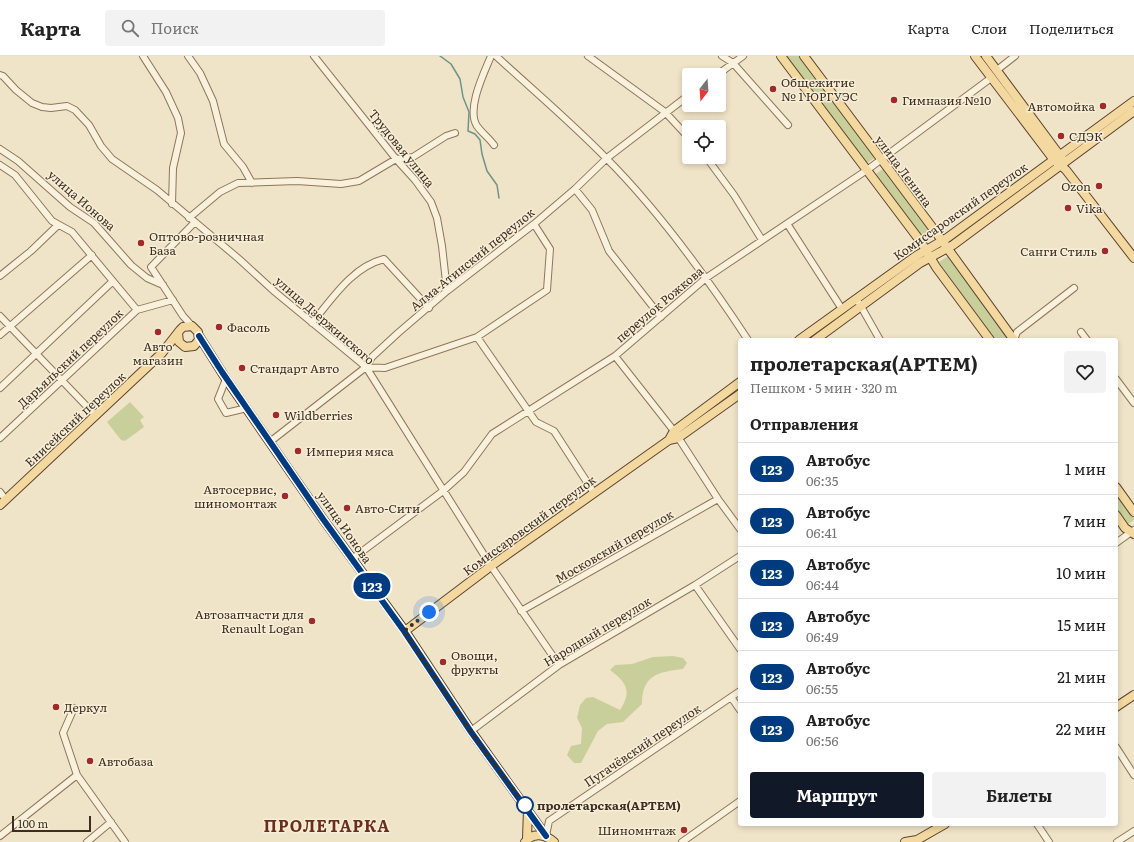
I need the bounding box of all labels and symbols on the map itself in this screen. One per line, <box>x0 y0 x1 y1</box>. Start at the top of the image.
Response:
north arrow <box>682 68 726 112</box>
place label: Общежитие № 1 ЮРГУЭС <box>781 73 858 105</box>
marker: Общежитие № 1 ЮРГУЭС <box>768 84 778 94</box>
place label: Гимназия №10 <box>902 91 991 109</box>
marker: Гимназия №10 <box>889 95 899 105</box>
place label: Автомойка <box>1028 97 1096 115</box>
marker: Автомойка <box>1098 101 1108 111</box>
street label: Трудовая улица <box>365 105 440 191</box>
place label: СДЭК <box>1069 127 1103 145</box>
street label: улица Ленина <box>871 131 937 211</box>
marker: СДЭК <box>1056 131 1066 141</box>
street label: Комиссаровский переулок <box>889 158 1031 264</box>
street label: улица Ионова <box>44 165 120 235</box>
place label: Ozon <box>1061 177 1091 195</box>
marker: Ozon <box>1094 181 1104 191</box>
place label: Vika <box>1076 199 1103 217</box>
street label: Алма-Атинский переулок <box>406 203 538 315</box>
marker: Vika <box>1063 203 1073 213</box>
place label: Оптово-розничная База <box>149 227 264 259</box>
marker: Оптово-розничная База <box>136 238 146 248</box>
place label: Санги Стиль <box>1020 242 1097 260</box>
marker: Санги Стиль <box>1100 246 1110 256</box>
street label: переулок Рожкова <box>611 261 707 346</box>
street label: улица Дзержинского <box>271 272 379 368</box>
street label: Дарьяльский переулок <box>13 304 127 412</box>
place label: Фасоль <box>227 318 271 336</box>
marker: Фасоль <box>214 322 224 332</box>
marker: Авто магазин <box>153 327 163 337</box>
place label: Авто магазин <box>133 337 183 369</box>
place label: Стандарт Авто <box>250 359 339 377</box>
marker: Стандарт Авто <box>237 363 247 373</box>
street label: Енисейский переулок <box>21 367 129 471</box>
place label: Wildberries <box>284 406 353 424</box>
marker: Wildberries <box>271 410 281 420</box>
place label: Империя мяса <box>306 442 394 460</box>
marker: Империя мяса <box>293 446 303 456</box>
street label: Комиссаровский переулок <box>459 471 599 579</box>
place label: Автосервис, шиномонтаж <box>194 480 278 512</box>
street label: улица Ионова <box>313 487 377 567</box>
marker: Автосервис, шиномонтаж <box>280 491 290 501</box>
place label: Авто-Сити <box>355 499 420 517</box>
marker: Авто-Сити <box>342 503 352 513</box>
street label: Московский переулок <box>552 505 676 587</box>
line badge: 123 <box>349 573 395 599</box>
street label: Народный переулок <box>540 592 654 670</box>
your location <box>419 602 439 622</box>
place label: Автозапчасти для Renault Logan <box>195 605 304 637</box>
marker: Автозапчасти для Renault Logan <box>307 616 317 626</box>
place label: Овощи, фрукты <box>451 646 499 678</box>
marker: Овощи, фрукты <box>438 657 448 667</box>
place label: Деркул <box>64 698 107 716</box>
street label: Пугачёвский переулок <box>580 699 704 791</box>
marker: Деркул <box>51 702 61 712</box>
place label: Автобаза <box>98 752 154 770</box>
marker: Автобаза <box>85 756 95 766</box>
marker: пролетарская(АРТЕМ) <box>516 796 534 814</box>
place label: пролетарская(АРТЕМ) <box>537 796 681 814</box>
district label: ПРОЛЕТАРКА <box>264 813 390 837</box>
scale bar <box>12 814 91 833</box>
place label: Шиномнтаж <box>598 821 677 839</box>
marker: Шиномнтаж <box>679 825 689 835</box>

